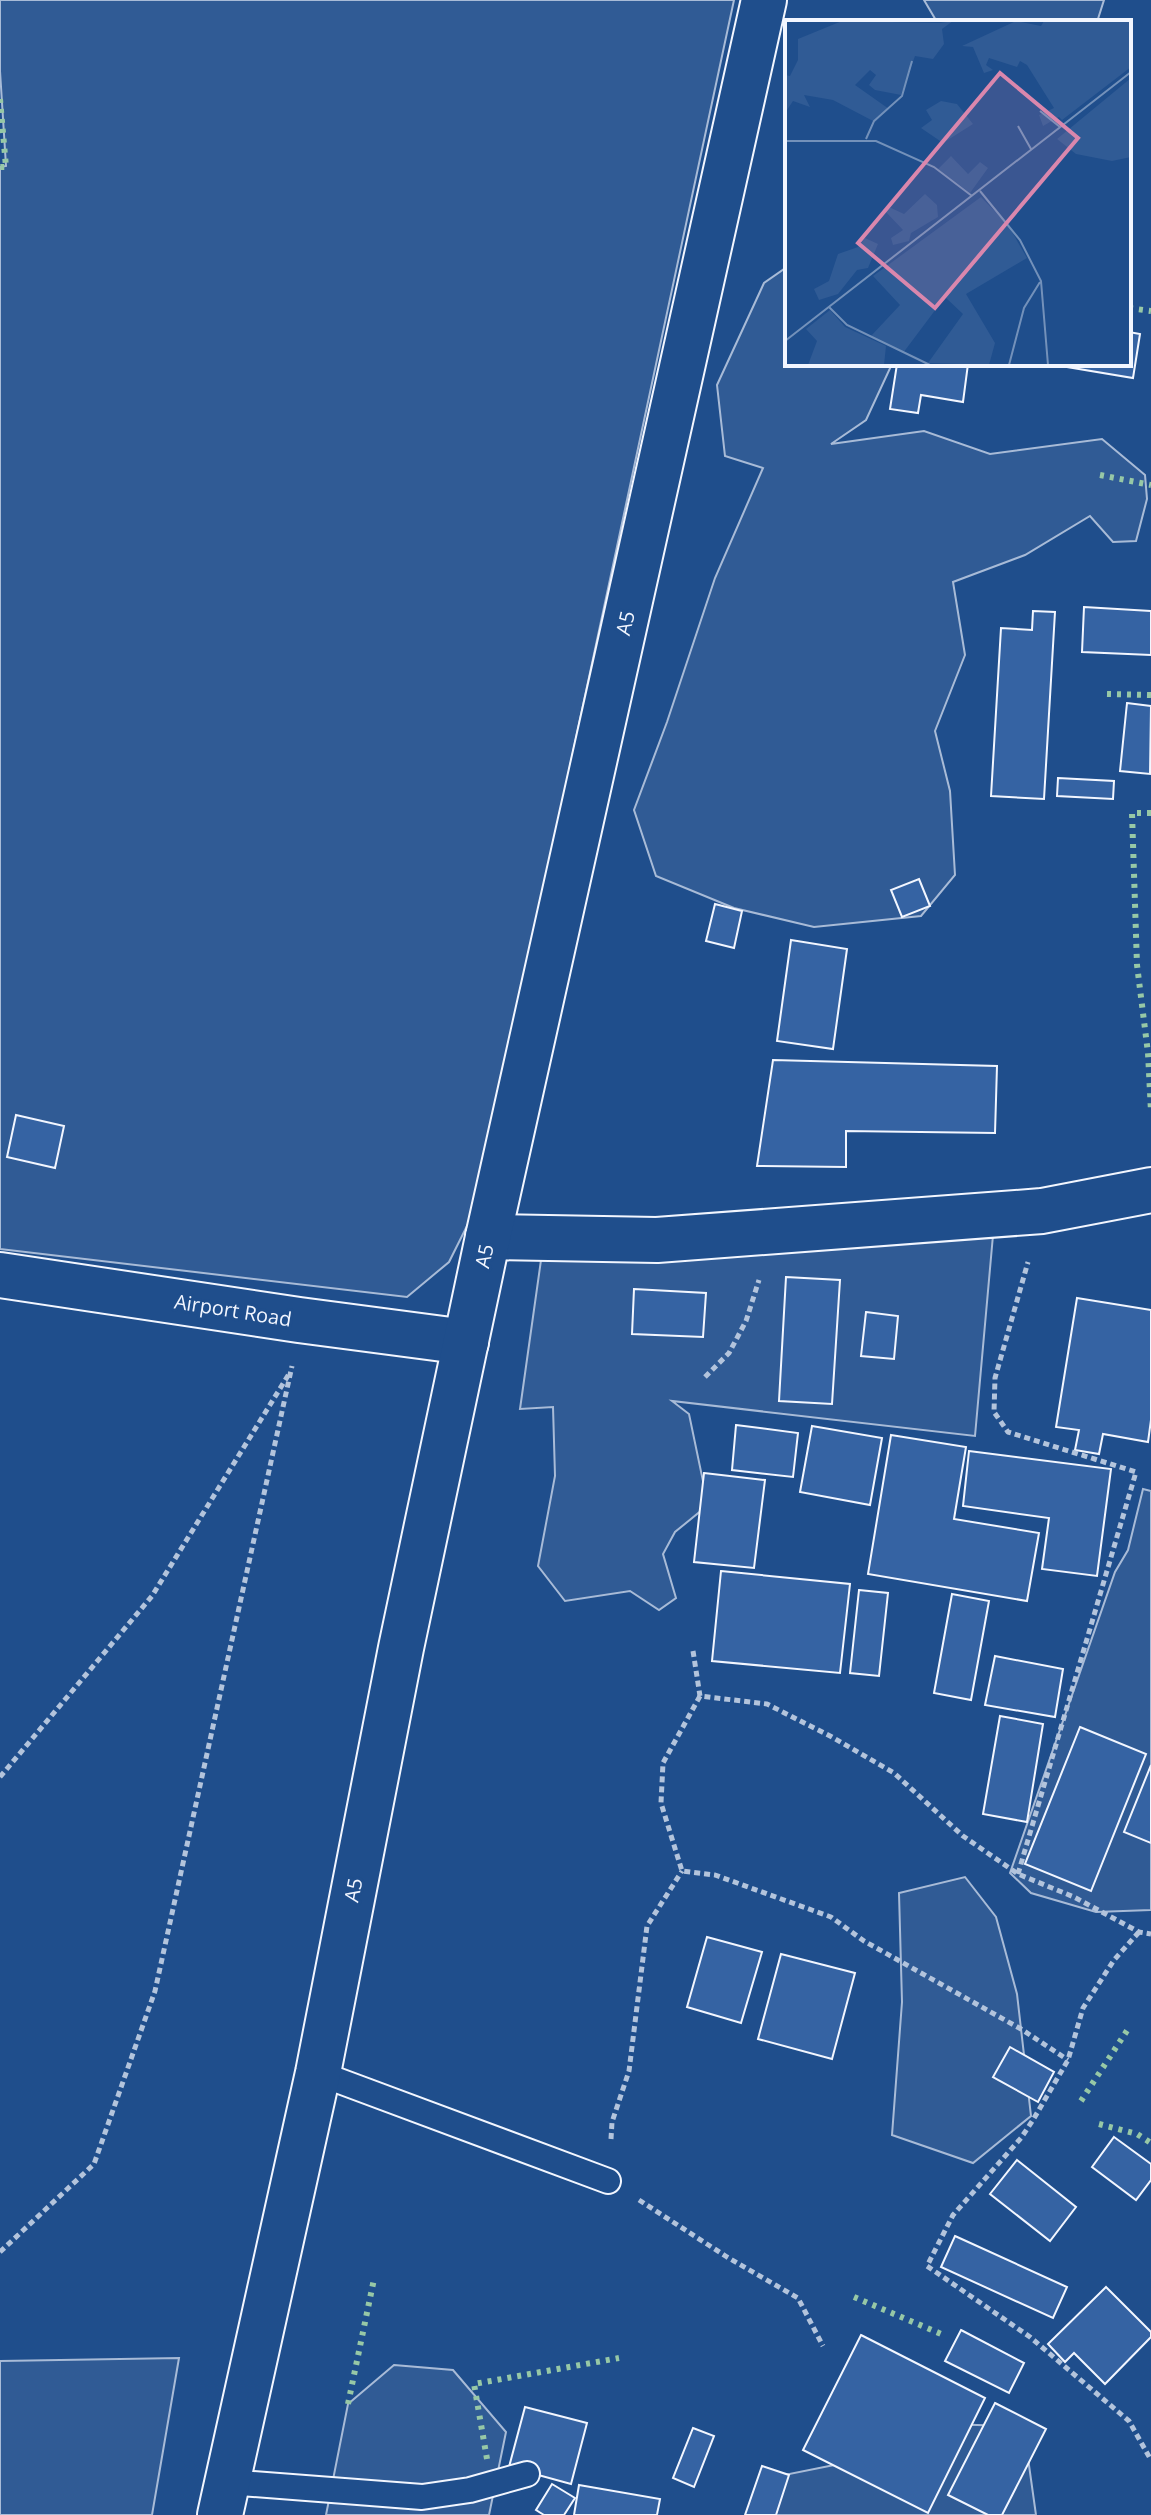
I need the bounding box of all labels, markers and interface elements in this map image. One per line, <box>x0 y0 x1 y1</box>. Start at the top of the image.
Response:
inset map <box>785 20 1131 366</box>
street label: A5 <box>609 608 641 638</box>
street label: A5 <box>468 1241 500 1271</box>
street label: Airport Road <box>172 1287 294 1333</box>
street label: A5 <box>337 1876 369 1904</box>

